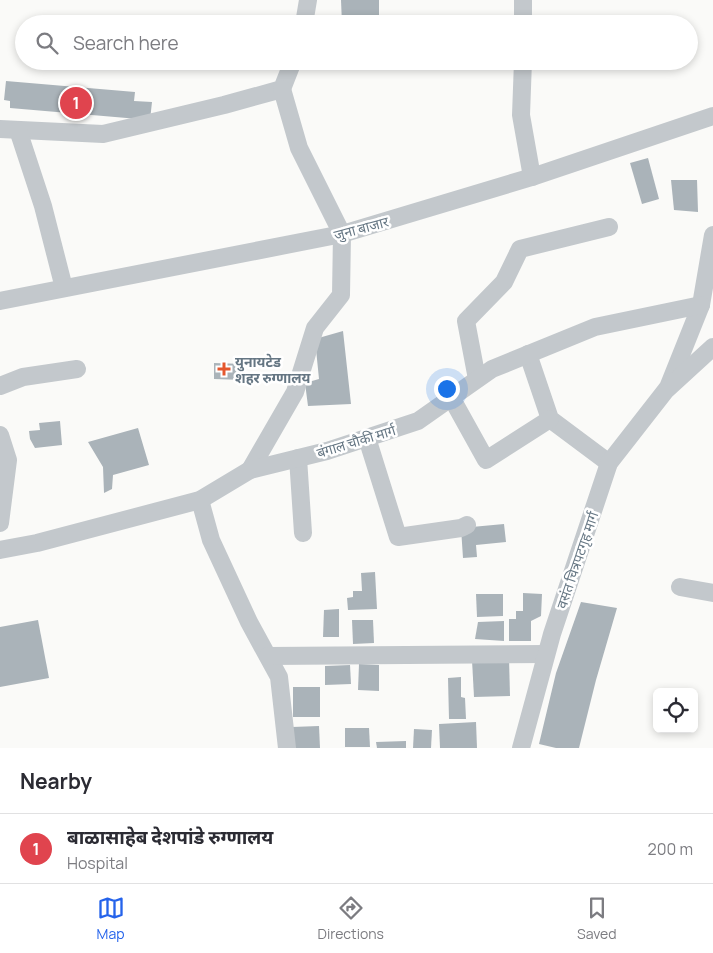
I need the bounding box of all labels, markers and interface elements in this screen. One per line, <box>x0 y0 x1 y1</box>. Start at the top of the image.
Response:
search box <box>15 15 698 70</box>
icon: search <box>33 29 61 57</box>
text: Search here <box>73 30 179 56</box>
pin: 1 <box>60 84 92 122</box>
street label: जुना बाजार <box>332 212 391 245</box>
place label: युनायटेड शहर रुग्णालय <box>235 352 312 387</box>
marker: युनायटेड शहर रुग्णालय <box>217 362 231 376</box>
your location <box>434 376 460 402</box>
street label: बंगाल चौकी मार्ग <box>314 420 399 462</box>
street label: वसंत चित्रपटगृह मार्ग <box>552 508 604 611</box>
map controls <box>653 688 698 733</box>
button: locate <box>653 688 698 733</box>
text: Nearby <box>20 767 92 795</box>
text: बाळासाहेब देशपांडे रुग्णालय <box>67 824 273 850</box>
text: 1 <box>32 838 40 860</box>
text: 200 m <box>648 838 693 860</box>
text: Hospital <box>67 852 128 874</box>
tab: Map <box>97 894 125 943</box>
tab: Directions <box>318 894 384 943</box>
tab: Saved <box>577 894 616 943</box>

